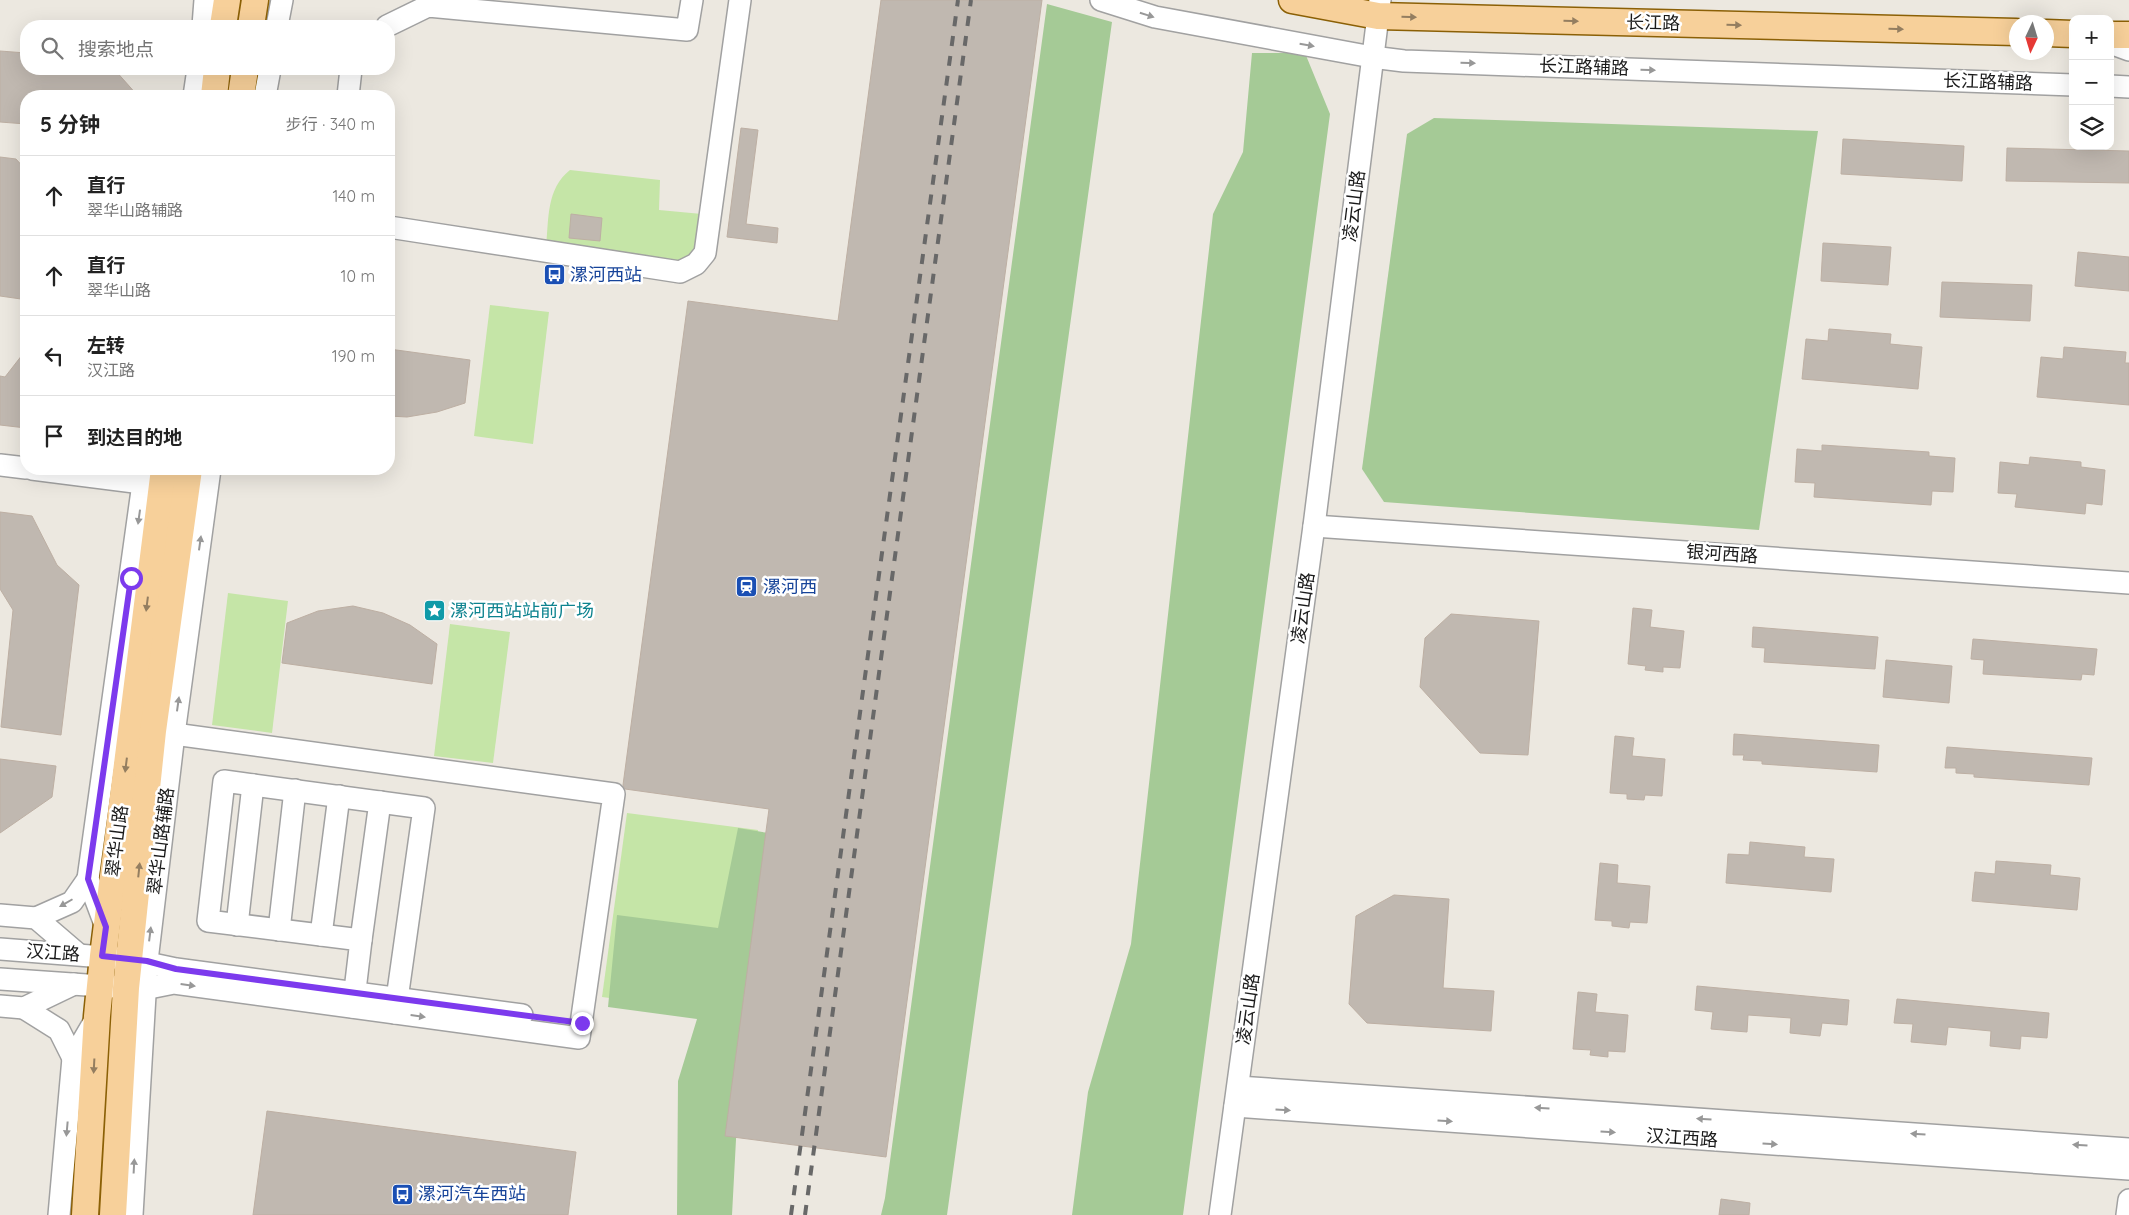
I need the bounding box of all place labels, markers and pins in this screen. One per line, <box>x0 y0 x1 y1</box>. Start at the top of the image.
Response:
bus stop icon: 漯河西站 <box>542 263 566 287</box>
place label: 漯河西站 <box>570 263 642 286</box>
station icon: 漯河西 <box>735 575 759 599</box>
place label: 漯河西 <box>763 575 817 598</box>
place icon: 漯河西站站前广场 <box>422 599 446 623</box>
place label: 漯河西站站前广场 <box>450 599 594 622</box>
bus stop icon: 漯河汽车西站 <box>390 1182 414 1206</box>
place label: 漯河汽车西站 <box>418 1182 526 1205</box>

